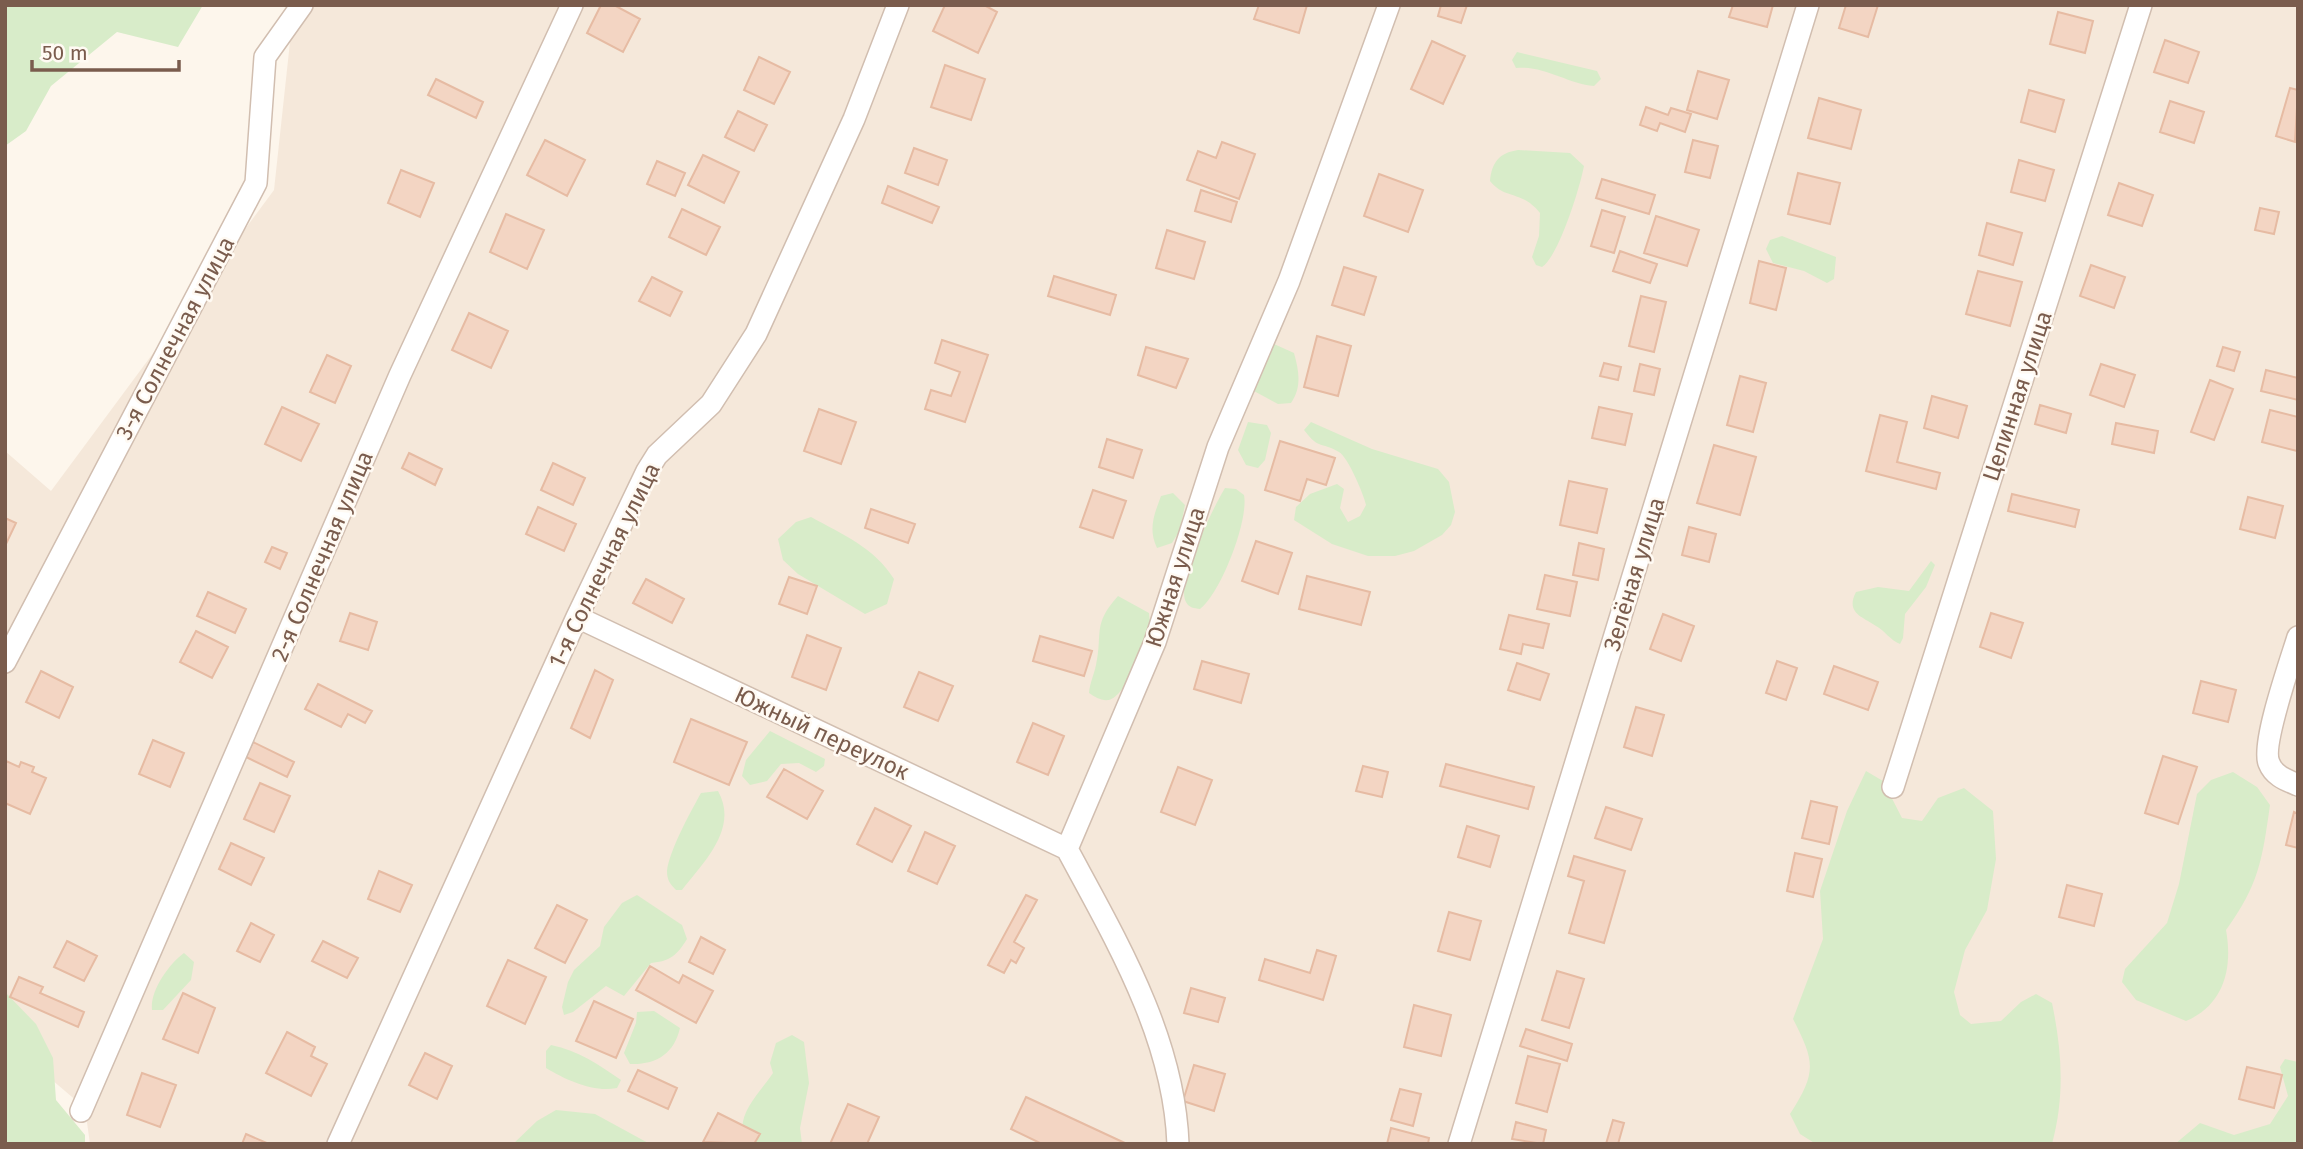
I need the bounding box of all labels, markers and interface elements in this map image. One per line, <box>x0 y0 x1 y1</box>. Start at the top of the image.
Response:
scale bar <box>32 28 178 72</box>
text: 50 m <box>42 40 88 66</box>
street label: 3-я Солнечная улица <box>110 232 240 444</box>
street label: Целинная улица <box>1976 307 2058 485</box>
street label: 2-я Солнечная улица <box>265 447 379 665</box>
street label: 1-я Солнечная улица <box>542 458 666 672</box>
street label: Зелёная улица <box>1597 494 1671 654</box>
street label: Южная улица <box>1139 503 1211 651</box>
street label: Южный переулок <box>730 680 914 786</box>

